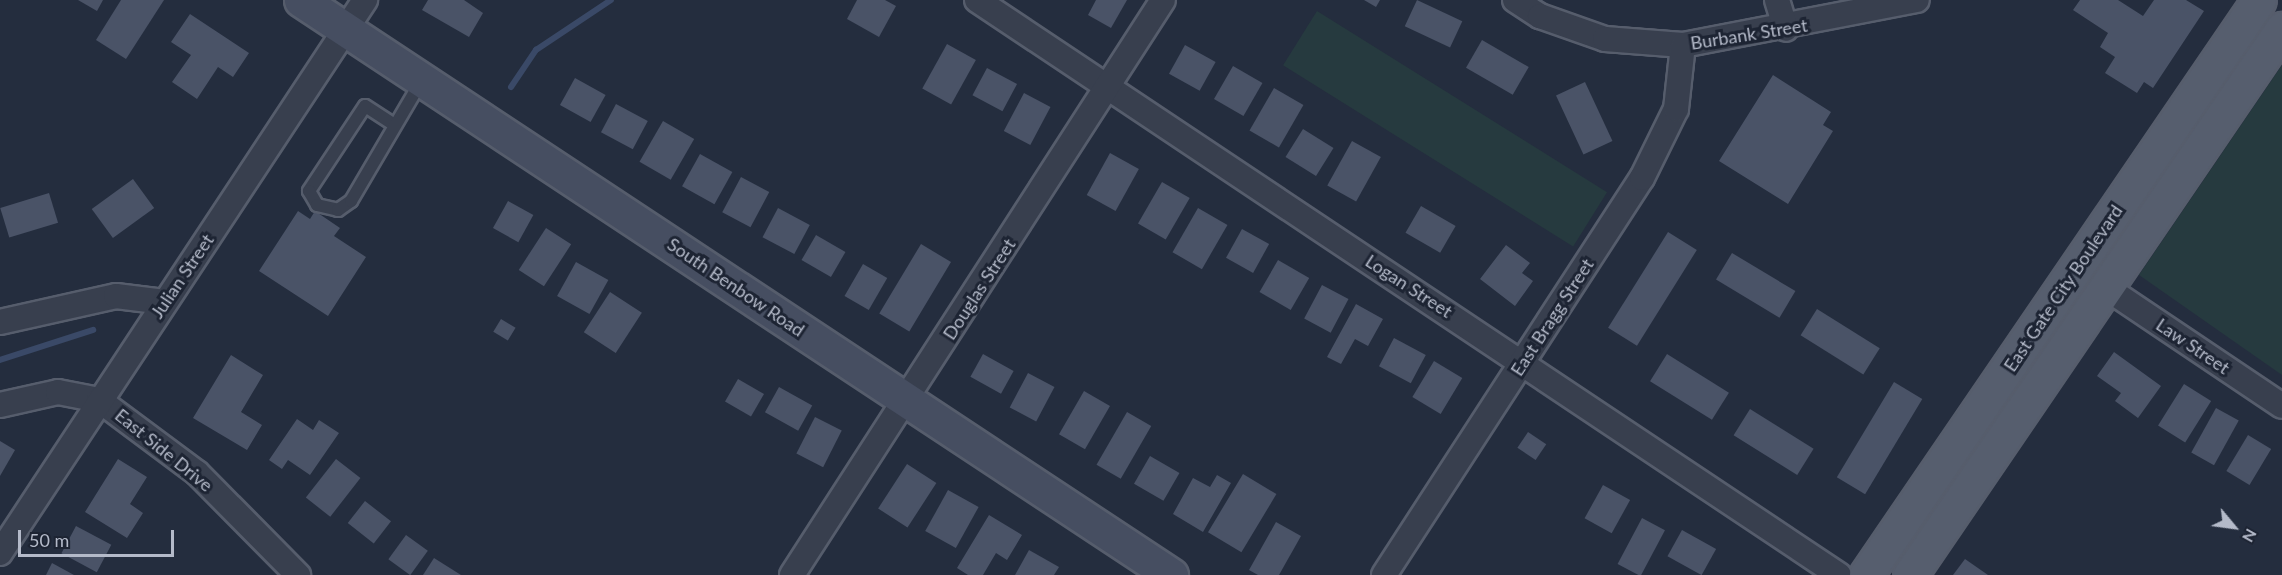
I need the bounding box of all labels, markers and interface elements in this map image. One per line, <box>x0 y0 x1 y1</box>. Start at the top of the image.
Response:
street label: Burbank Street <box>1689 14 1809 54</box>
street label: East Gate City Boulevard <box>1999 200 2127 376</box>
street label: Julian Street <box>146 230 218 322</box>
street label: South Benbow Road <box>663 233 809 341</box>
street label: Douglas Street <box>938 234 1020 344</box>
street label: Logan Street <box>1362 250 1456 322</box>
street label: East Bragg Street <box>1506 254 1598 380</box>
street label: Law Street <box>2152 313 2234 379</box>
street label: East Side Drive <box>111 404 217 496</box>
north arrow <box>2204 497 2264 557</box>
scale bar <box>21 518 177 556</box>
text: N <box>2239 526 2261 546</box>
text: 50 m <box>29 529 69 551</box>

